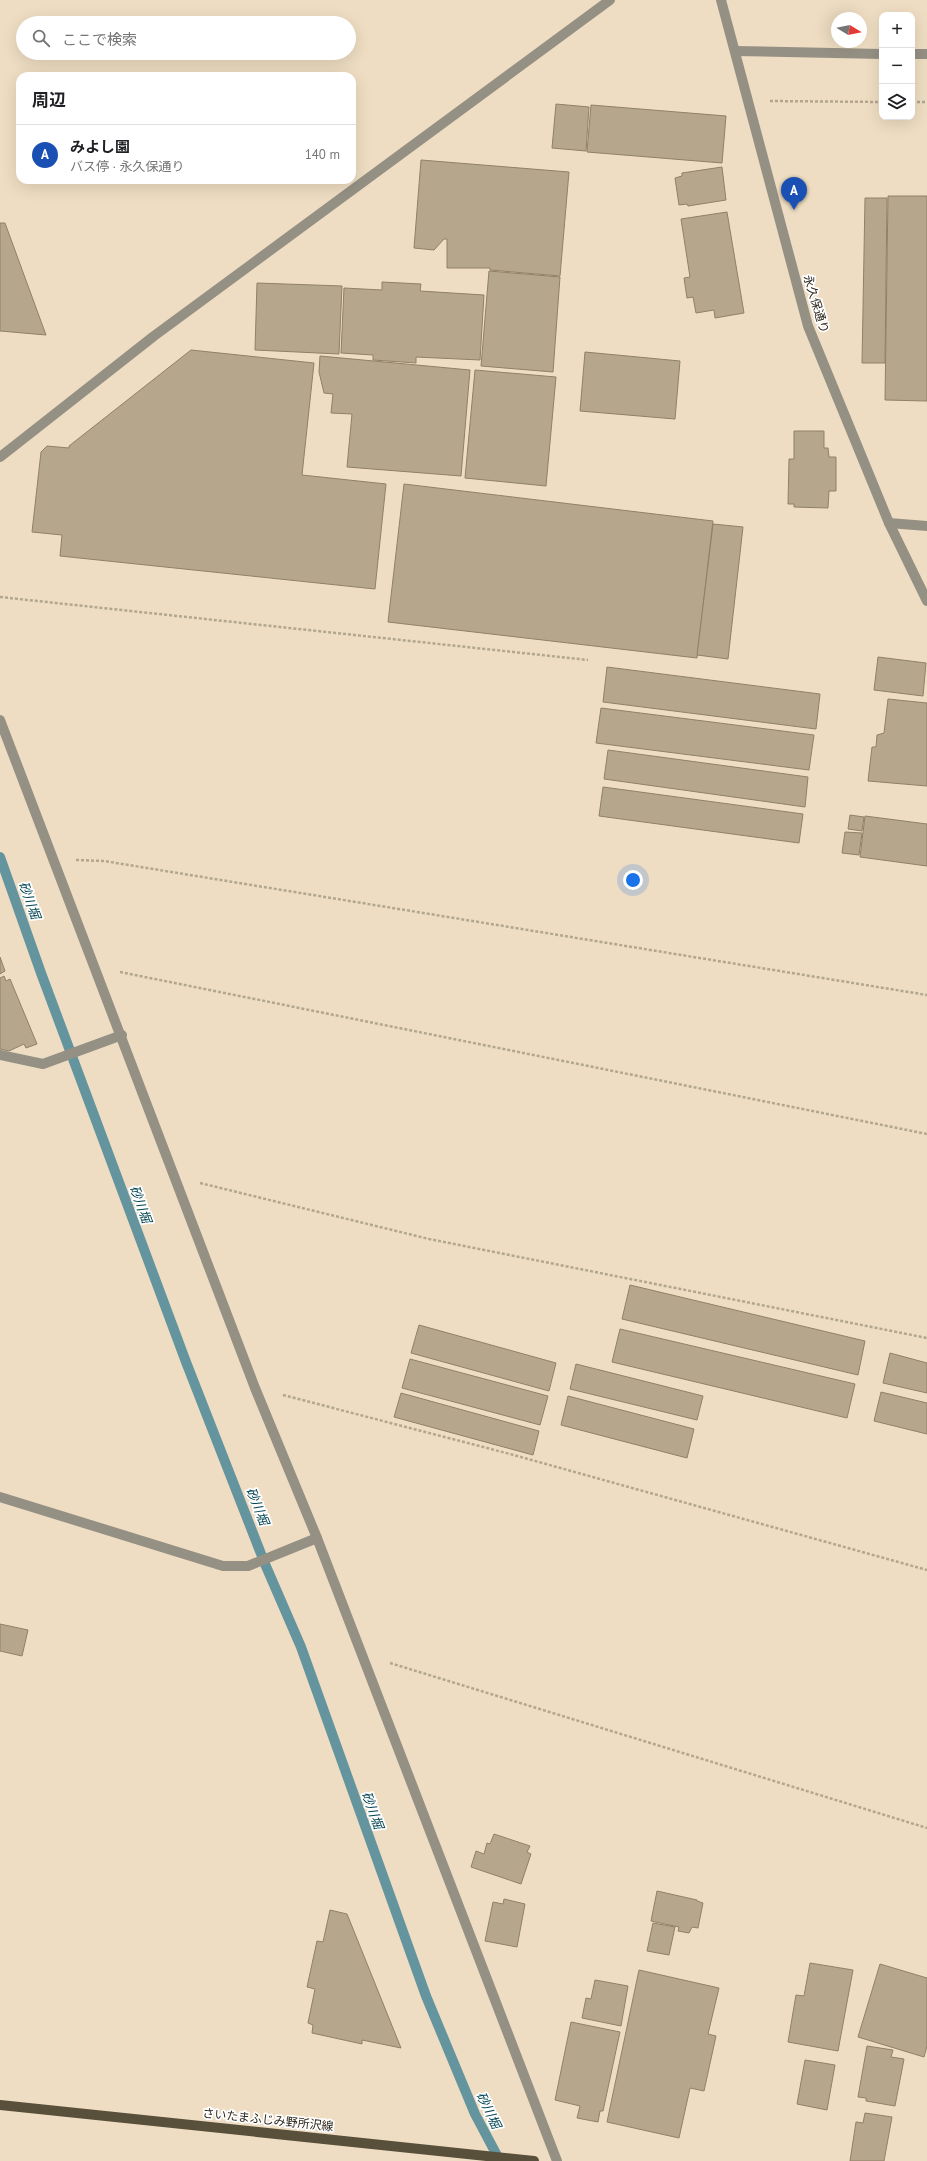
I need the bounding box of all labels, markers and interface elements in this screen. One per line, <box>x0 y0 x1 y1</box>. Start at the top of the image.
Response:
north arrow <box>831 12 867 48</box>
map controls <box>879 12 915 120</box>
button: + <box>879 12 915 48</box>
search box <box>16 16 356 60</box>
icon: search <box>30 27 52 49</box>
text: ここで検索 <box>62 30 137 49</box>
button: − <box>879 48 915 84</box>
button: layers <box>879 84 915 120</box>
text: 周辺 <box>32 89 66 111</box>
text: みよし園 <box>70 137 130 156</box>
text: A <box>41 146 49 163</box>
text: 140 m <box>305 146 340 163</box>
text: バス停 · 永久保通り <box>70 158 184 175</box>
pin: A <box>781 177 807 210</box>
street label: 永久保通り <box>801 273 832 335</box>
your location <box>623 870 643 890</box>
water label: 砂川堀 <box>15 879 45 923</box>
water label: 砂川堀 <box>126 1183 156 1227</box>
water label: 砂川堀 <box>242 1485 273 1529</box>
water label: 砂川堀 <box>358 1789 388 1833</box>
water label: 砂川堀 <box>472 2089 506 2133</box>
street label: さいたまふじみ野所沢線 <box>202 2105 334 2134</box>

